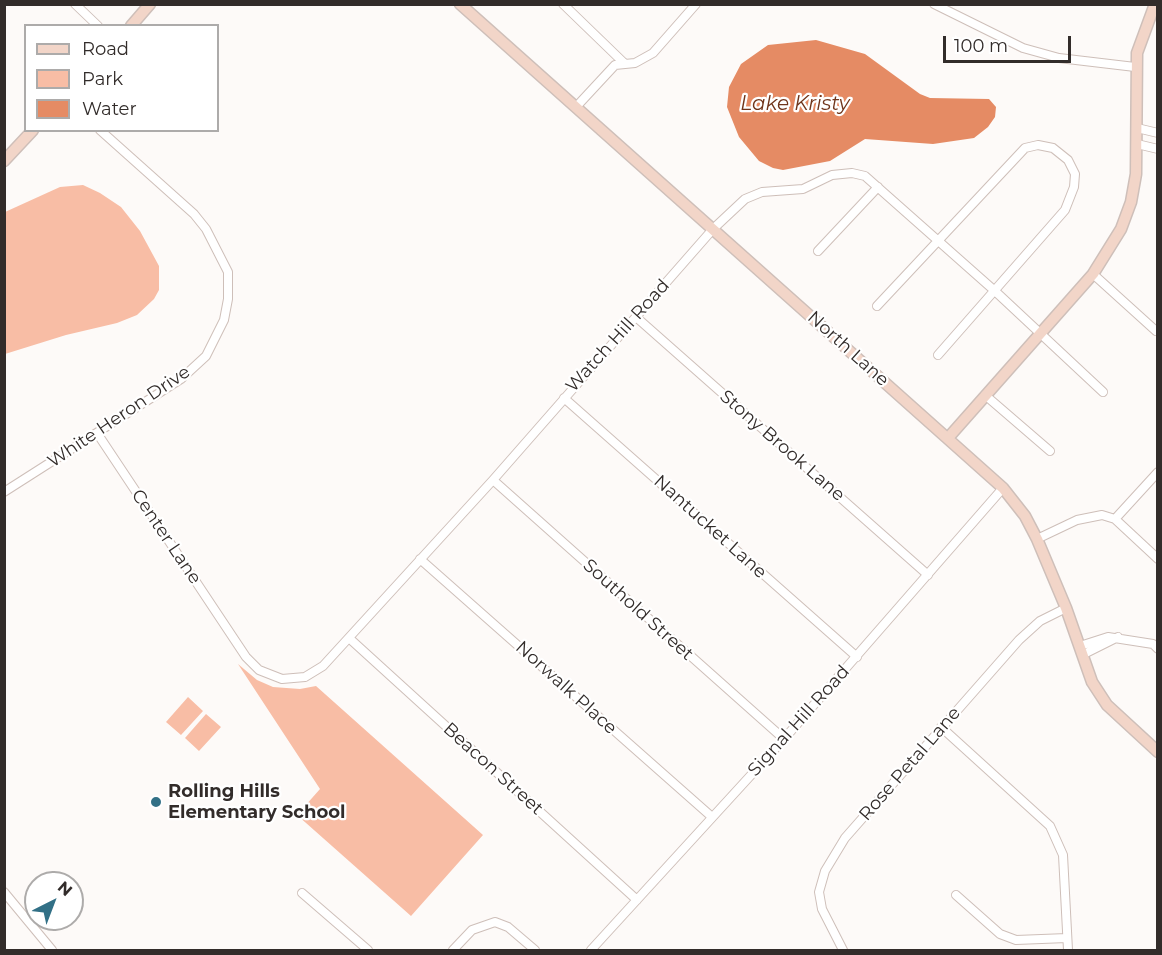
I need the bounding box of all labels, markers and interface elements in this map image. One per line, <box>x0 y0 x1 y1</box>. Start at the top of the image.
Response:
legend <box>24 24 219 132</box>
scale bar <box>946 24 1074 62</box>
text: 100 m <box>954 35 1008 57</box>
text: Road <box>82 38 129 60</box>
text: Park <box>82 68 123 90</box>
water label: Lake Kristy <box>740 92 850 116</box>
text: Water <box>82 98 137 120</box>
street label: Watch Hill Road <box>562 275 674 397</box>
street label: North Lane <box>803 307 893 391</box>
street label: White Heron Drive <box>44 361 194 473</box>
street label: Stony Brook Lane <box>715 386 849 506</box>
street label: Nantucket Lane <box>649 471 771 583</box>
street label: Center Lane <box>126 486 206 588</box>
street label: Southold Street <box>578 555 698 665</box>
street label: Norwalk Place <box>511 637 621 739</box>
street label: Signal Hill Road <box>744 661 854 781</box>
street label: Rose Petal Lane <box>855 703 965 825</box>
street label: Beacon Street <box>438 718 548 820</box>
place label: Rolling Hills Elementary School <box>168 781 345 824</box>
marker: Rolling Hills Elementary School <box>149 795 163 809</box>
north arrow <box>24 871 84 931</box>
text: N <box>54 877 76 900</box>

